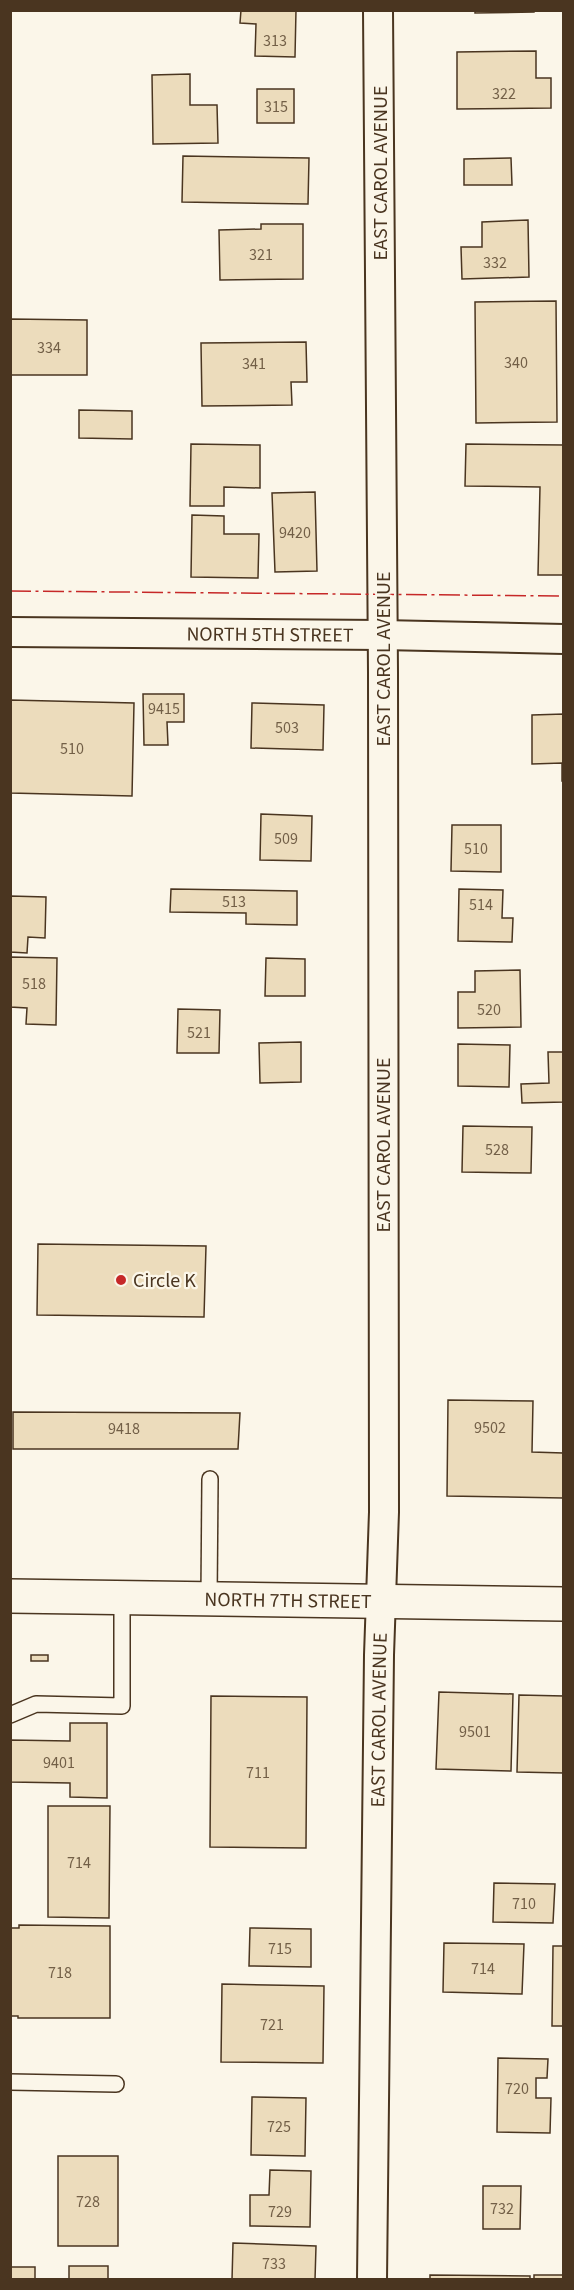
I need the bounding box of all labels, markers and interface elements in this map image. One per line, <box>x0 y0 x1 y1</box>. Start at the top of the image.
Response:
house number: 313 <box>263 30 287 52</box>
house number: 322 <box>492 83 516 105</box>
street label: EAST CAROL AVENUE <box>367 86 395 260</box>
house number: 315 <box>264 96 288 118</box>
house number: 321 <box>249 244 273 266</box>
house number: 332 <box>483 252 507 274</box>
house number: 334 <box>37 337 61 359</box>
house number: 340 <box>504 352 528 374</box>
house number: 341 <box>242 353 266 375</box>
house number: 9420 <box>279 522 311 544</box>
street label: EAST CAROL AVENUE <box>370 572 398 746</box>
street label: NORTH 5TH STREET <box>186 620 354 650</box>
house number: 9415 <box>148 698 180 720</box>
house number: 503 <box>275 717 299 739</box>
house number: 510 <box>60 738 84 760</box>
house number: 509 <box>274 828 298 850</box>
house number: 510 <box>464 838 488 860</box>
house number: 513 <box>222 891 246 913</box>
house number: 514 <box>469 894 493 916</box>
house number: 518 <box>22 973 46 995</box>
house number: 520 <box>477 999 501 1021</box>
house number: 521 <box>187 1022 211 1044</box>
street label: EAST CAROL AVENUE <box>370 1058 398 1232</box>
house number: 528 <box>485 1139 509 1161</box>
place label: Circle K <box>133 1267 196 1295</box>
marker: Circle K <box>114 1273 128 1287</box>
house number: 9502 <box>474 1417 506 1439</box>
house number: 9418 <box>108 1418 140 1440</box>
street label: NORTH 7TH STREET <box>204 1586 372 1616</box>
street label: EAST CAROL AVENUE <box>364 1632 395 1808</box>
house number: 9501 <box>459 1721 491 1743</box>
house number: 9401 <box>43 1752 75 1774</box>
house number: 711 <box>246 1762 270 1784</box>
house number: 714 <box>67 1852 91 1874</box>
house number: 710 <box>512 1893 536 1915</box>
house number: 715 <box>268 1938 292 1960</box>
house number: 714 <box>471 1958 495 1980</box>
house number: 718 <box>48 1962 72 1984</box>
house number: 721 <box>260 2014 284 2036</box>
house number: 720 <box>505 2078 529 2100</box>
house number: 725 <box>267 2116 291 2138</box>
house number: 728 <box>76 2191 100 2213</box>
house number: 732 <box>490 2198 514 2220</box>
house number: 729 <box>268 2201 292 2223</box>
house number: 733 <box>262 2253 286 2275</box>

